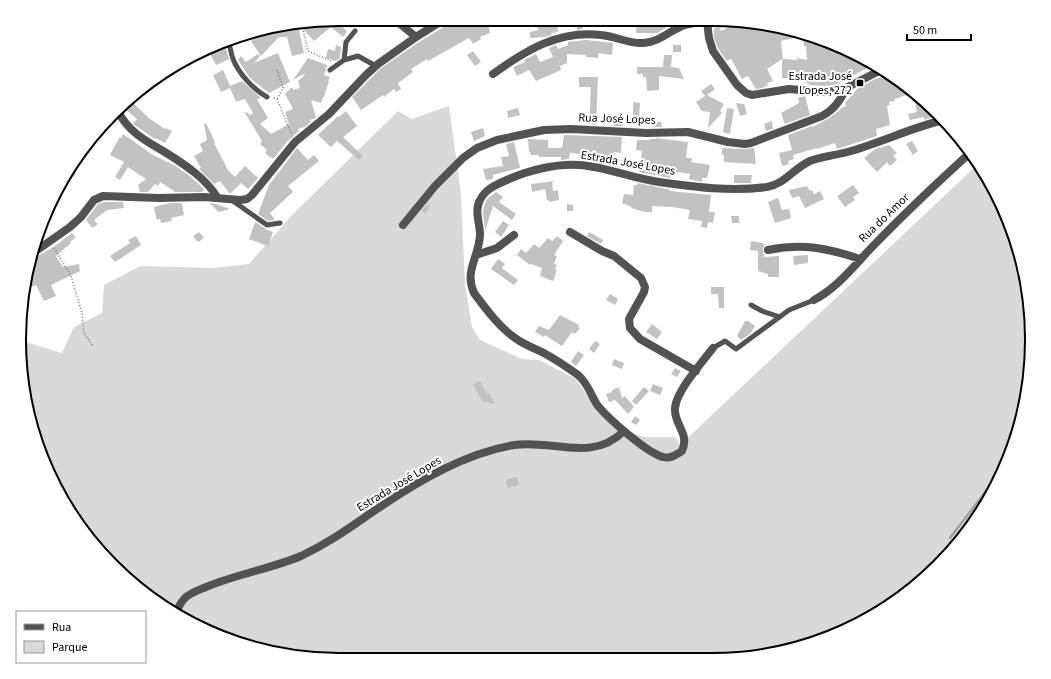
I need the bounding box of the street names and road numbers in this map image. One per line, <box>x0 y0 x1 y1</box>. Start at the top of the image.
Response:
street label: Rua José Lopes <box>578 109 656 129</box>
street label: Estrada José Lopes <box>579 146 677 180</box>
street label: Rua do Amor <box>855 189 914 247</box>
street label: Estrada José Lopes <box>354 452 444 516</box>

